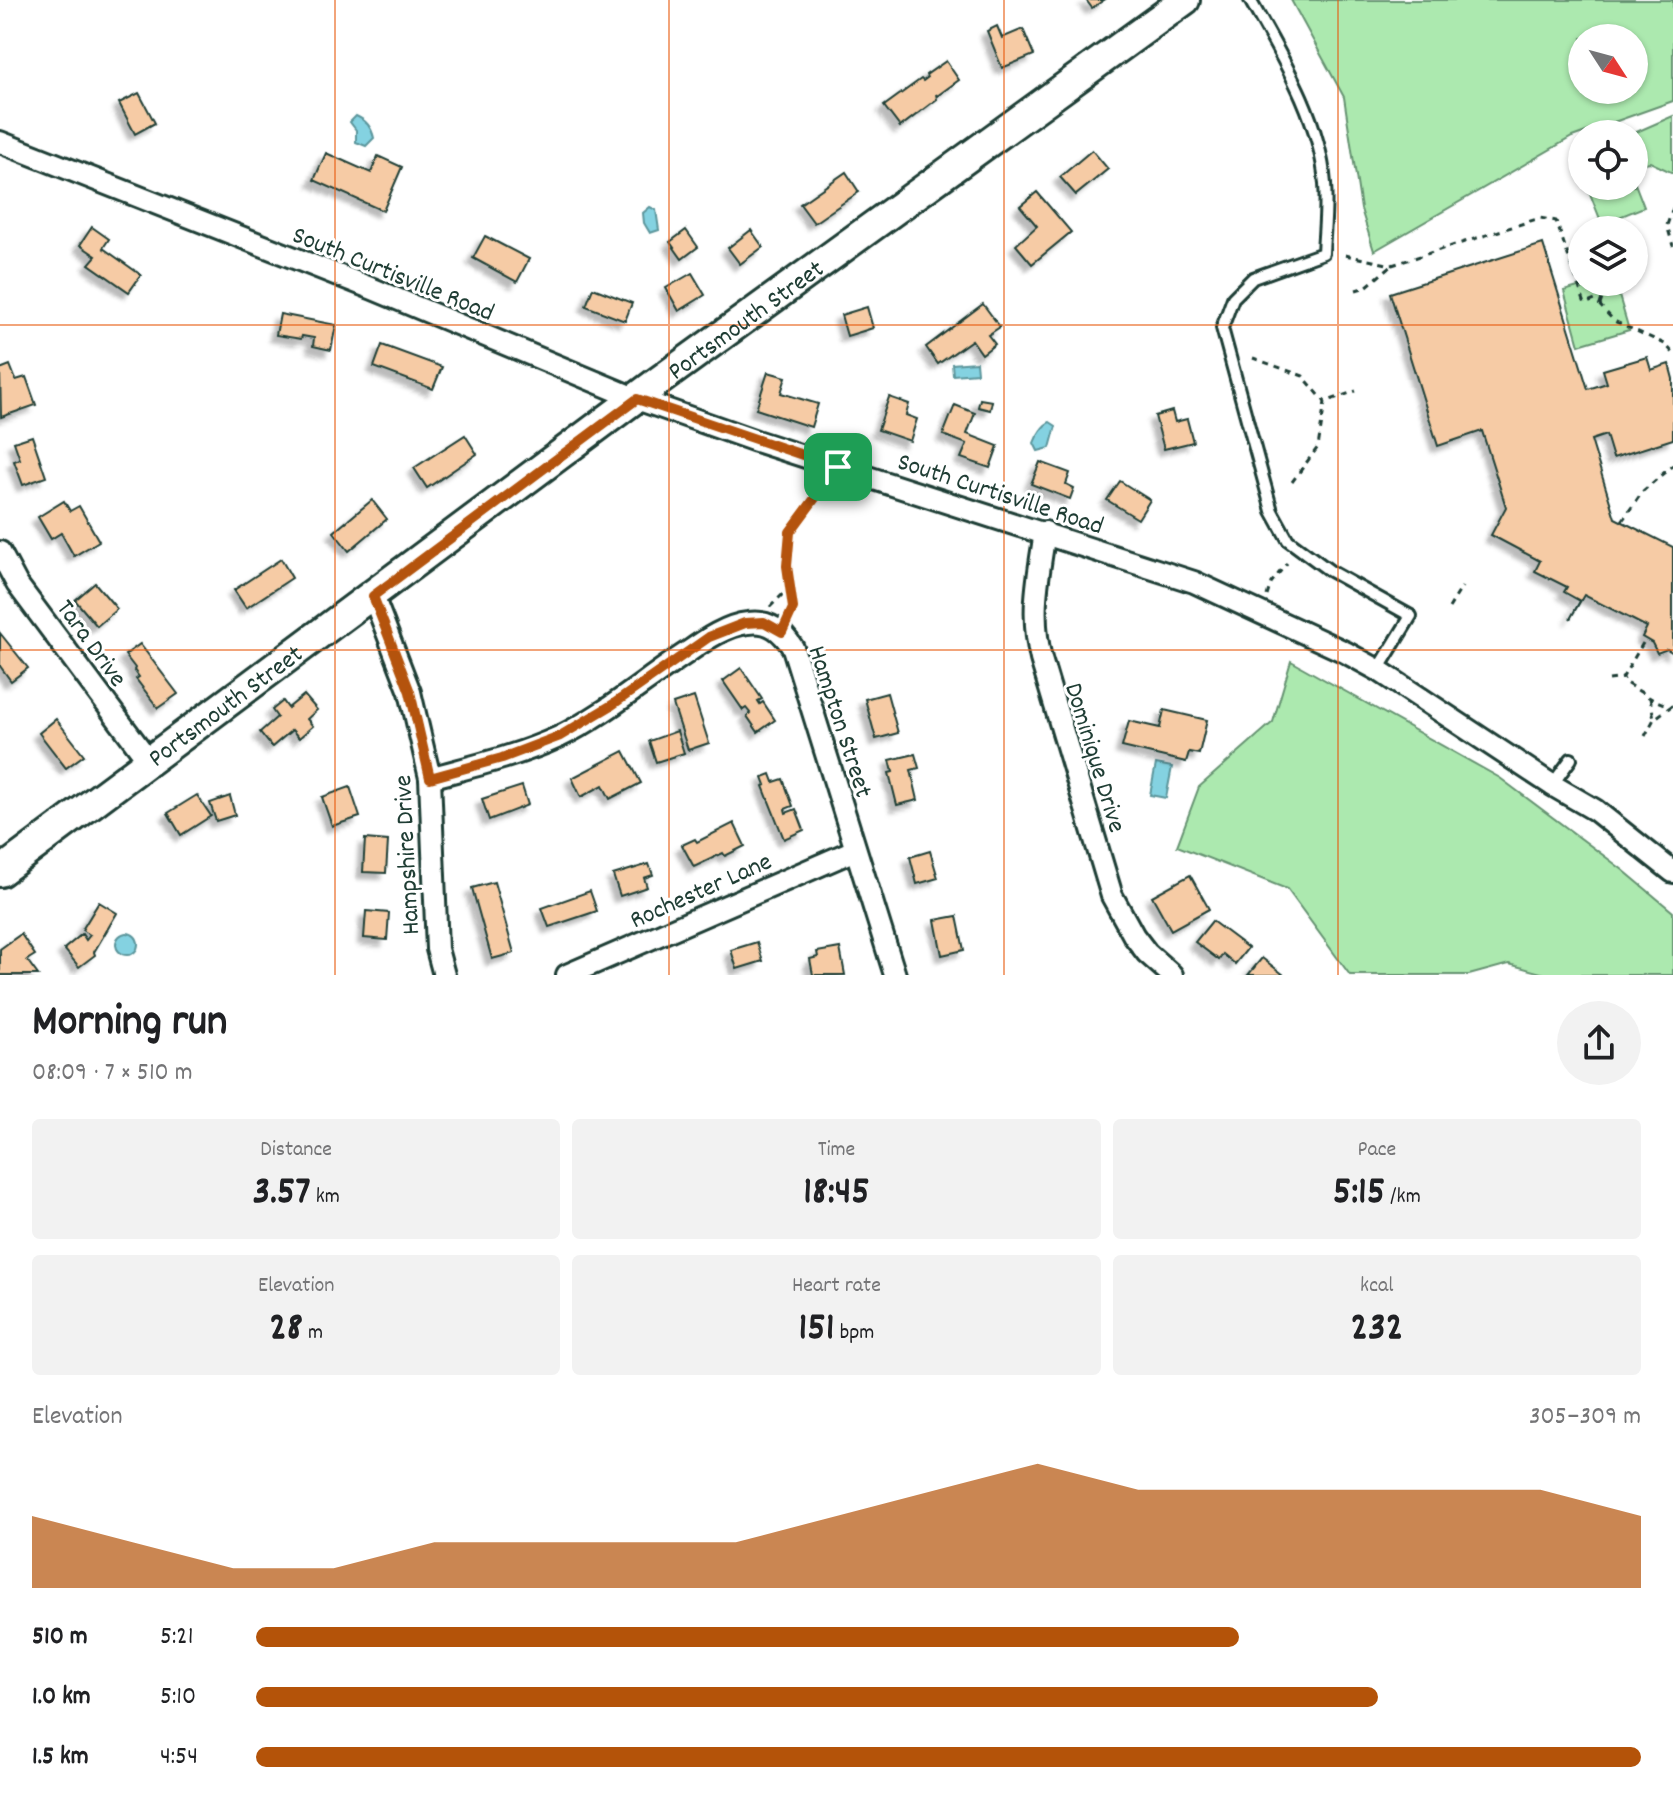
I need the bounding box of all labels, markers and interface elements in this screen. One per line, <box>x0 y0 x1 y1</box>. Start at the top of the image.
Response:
north arrow <box>1568 24 1648 104</box>
map controls <box>1568 24 1648 296</box>
button: locate <box>1568 120 1648 200</box>
button: layers <box>1568 216 1648 296</box>
street label: South Curtisville Road <box>286 218 499 333</box>
street label: Portsmouth Street <box>661 252 833 391</box>
pin <box>804 433 872 501</box>
icon: arrive <box>816 445 860 489</box>
street label: South Curtisville Road <box>892 445 1108 546</box>
street label: Tara Drive <box>46 593 135 696</box>
street label: Portsmouth Street <box>141 637 312 778</box>
street label: Hampton Street <box>797 641 881 803</box>
street label: Dominique Drive <box>1053 679 1134 837</box>
street label: Hampshire Drive <box>386 774 431 936</box>
street label: Rochester Lane <box>625 844 778 940</box>
text: Morning run <box>32 993 227 1056</box>
button: share <box>1557 1001 1641 1085</box>
text: 08:09 · 7 × 510 m <box>32 1055 193 1092</box>
text: Distance <box>260 1135 332 1166</box>
text: Time <box>818 1135 855 1166</box>
text: Pace <box>1357 1135 1396 1166</box>
text: 3.57 <box>252 1166 311 1223</box>
text: 18:45 <box>803 1166 870 1223</box>
text: 5:15 <box>1333 1166 1385 1223</box>
text: km <box>311 1182 340 1213</box>
text: /km <box>1385 1182 1421 1213</box>
text: Elevation <box>258 1271 334 1302</box>
text: Heart rate <box>792 1271 881 1302</box>
text: kcal <box>1360 1271 1394 1302</box>
text: 28 <box>269 1302 303 1359</box>
text: 151 <box>799 1302 835 1359</box>
text: 232 <box>1350 1302 1403 1359</box>
text: m <box>303 1318 323 1349</box>
text: bpm <box>835 1318 874 1349</box>
text: Elevation <box>32 1399 122 1436</box>
text: 305–309 m <box>1529 1399 1641 1436</box>
text: 510 m <box>32 1619 88 1656</box>
text: 5:21 <box>160 1619 193 1656</box>
text: 1.0 km <box>32 1679 91 1716</box>
text: 5:10 <box>160 1679 196 1716</box>
text: 1.5 km <box>32 1739 89 1776</box>
text: 4:54 <box>160 1739 198 1776</box>

